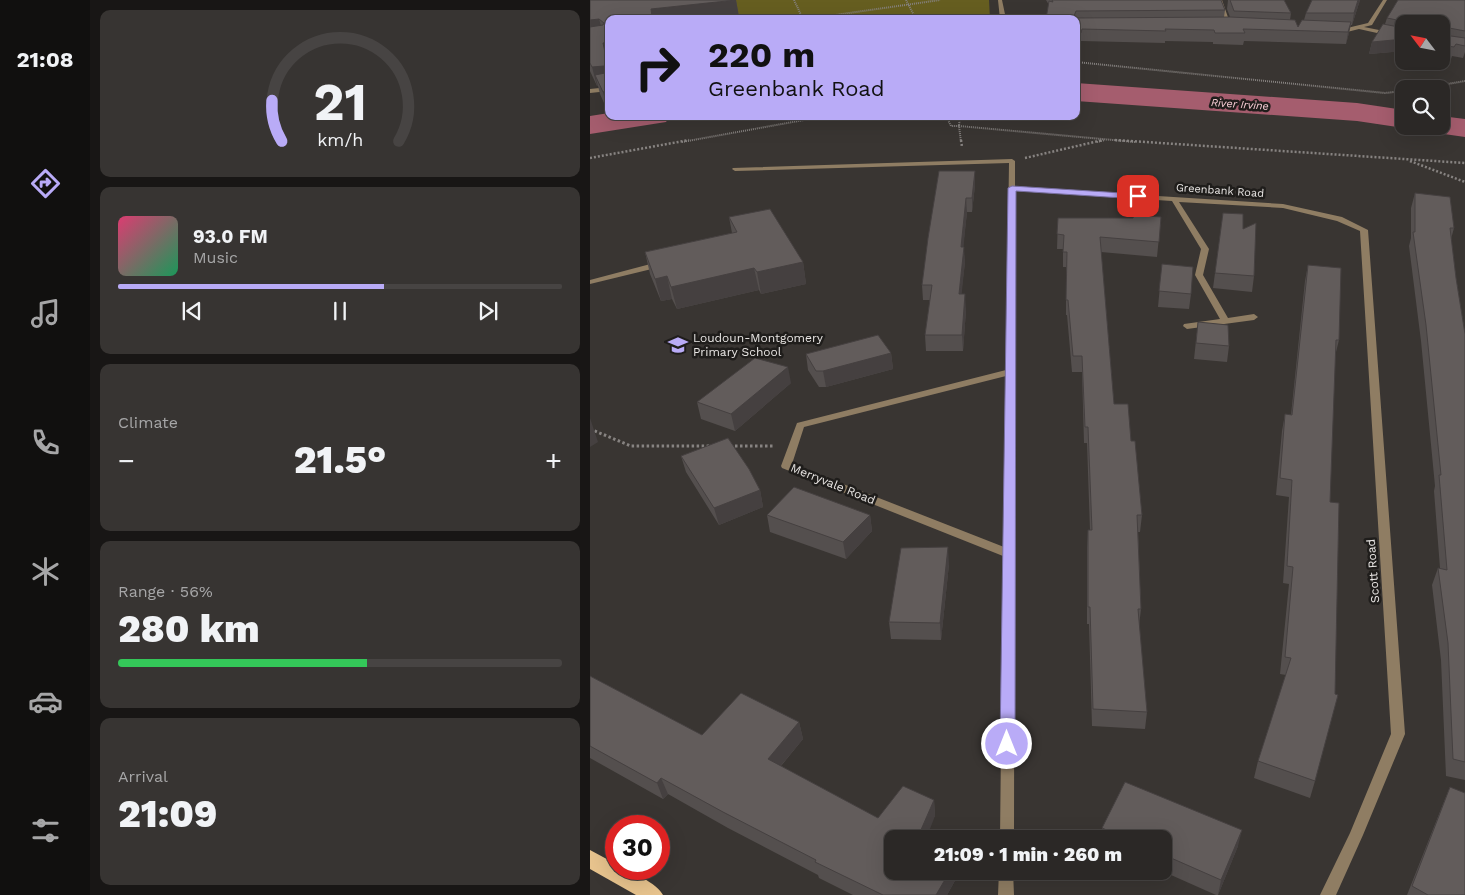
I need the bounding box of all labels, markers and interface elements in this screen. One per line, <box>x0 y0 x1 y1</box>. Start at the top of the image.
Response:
north arrow <box>1395 15 1450 70</box>
map controls <box>1395 15 1450 135</box>
text: 220 m <box>708 34 815 76</box>
icon: right <box>625 35 690 100</box>
text: 21:08 <box>16 47 74 72</box>
text: 21 <box>313 72 367 133</box>
text: Greenbank Road <box>708 76 885 101</box>
button: search <box>1395 80 1450 135</box>
water label: River Irvine <box>1211 96 1269 113</box>
text: km/h <box>317 129 363 150</box>
icon: directions <box>28 166 63 201</box>
pin <box>1117 175 1159 217</box>
street label: Greenbank Road <box>1175 181 1264 200</box>
icon: arrive <box>1124 182 1152 210</box>
text: 93.0 FM <box>193 225 268 248</box>
text: Music <box>193 248 238 267</box>
icon: music <box>28 296 63 331</box>
icon: previous <box>178 297 206 325</box>
icon: pause <box>326 297 354 325</box>
icon: next <box>474 297 502 325</box>
place label: Loudoun-Montgomery Primary School <box>693 331 824 359</box>
school or university icon: Loudoun-Montgomery Primary School <box>667 334 689 356</box>
text: Climate <box>118 413 178 432</box>
icon: phone <box>28 425 63 460</box>
text: 21.5° <box>294 438 386 482</box>
text: − <box>118 444 135 477</box>
text: + <box>545 444 562 477</box>
street label: Merryvale Road <box>789 461 877 507</box>
street label: Scott Road <box>1364 538 1382 604</box>
icon: climate <box>28 554 63 589</box>
text: Range · 56% <box>118 582 213 601</box>
text: 280 km <box>118 607 260 651</box>
icon: car <box>28 684 63 719</box>
position arrow <box>980 717 1032 769</box>
text: Arrival <box>118 767 168 786</box>
text: 21:09 <box>118 792 217 836</box>
icon: filters <box>28 813 63 848</box>
speed limit sign: 30 <box>605 815 670 880</box>
text: 21:09 · 1 min · 260 m <box>934 843 1122 866</box>

